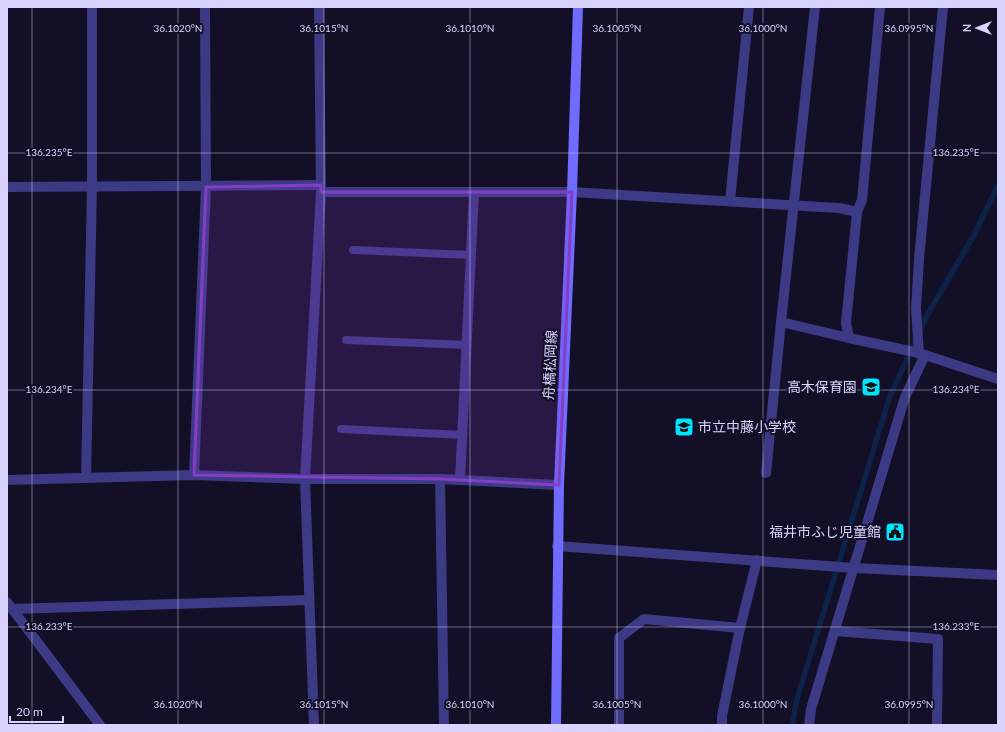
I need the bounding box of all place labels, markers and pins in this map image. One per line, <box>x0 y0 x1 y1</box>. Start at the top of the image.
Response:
school or university icon: 高木保育園 <box>860 376 882 398</box>
place label: 高木保育園 <box>787 378 857 395</box>
school or university icon: 市立中藤小学校 <box>673 416 695 438</box>
place label: 市立中藤小学校 <box>698 418 796 435</box>
public building icon: 福井市ふじ児童館 <box>884 521 906 543</box>
place label: 福井市ふじ児童館 <box>769 523 881 540</box>

